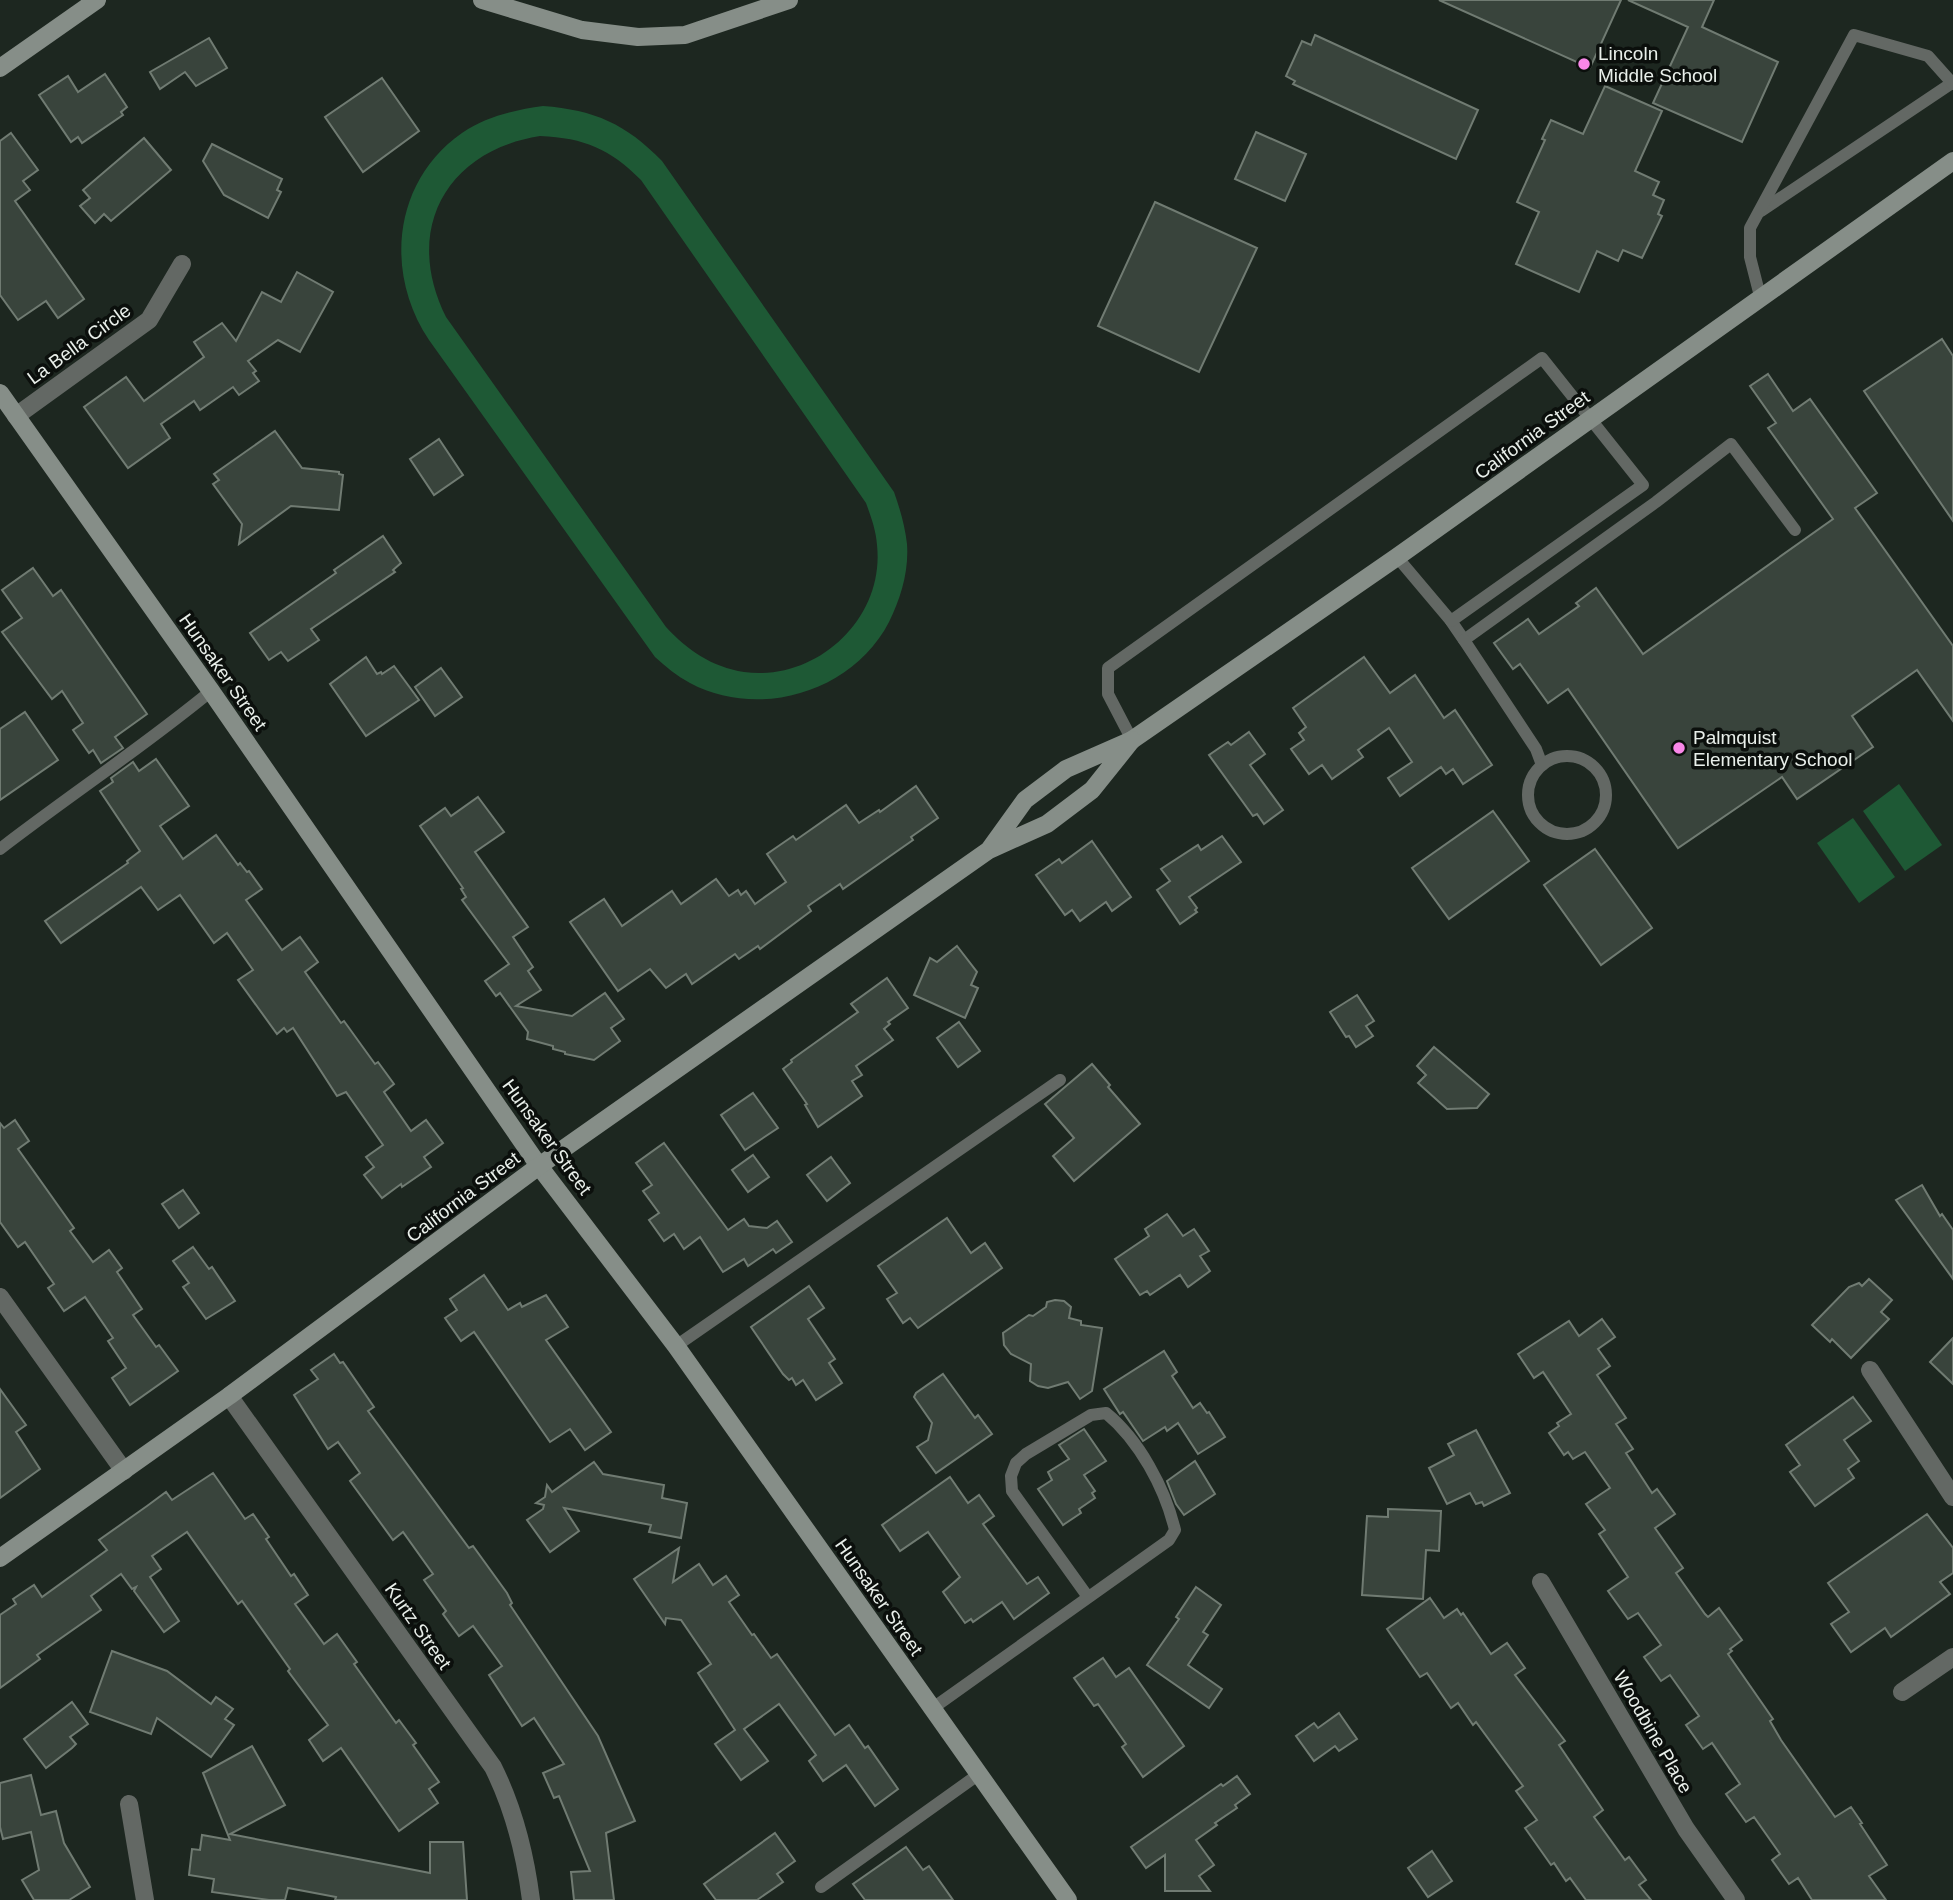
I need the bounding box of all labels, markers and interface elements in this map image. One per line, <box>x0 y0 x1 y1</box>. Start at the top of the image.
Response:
place label: Lincoln Middle School <box>1598 43 1717 86</box>
marker: Lincoln Middle School <box>1576 56 1592 72</box>
street label: La Bella Circle <box>23 300 135 388</box>
street label: California Street <box>1471 386 1594 484</box>
street label: Hunsaker Street <box>175 610 271 735</box>
place label: Palmquist Elementary School <box>1693 727 1852 770</box>
marker: Palmquist Elementary School <box>1671 740 1687 756</box>
street label: Hunsaker Street <box>498 1075 596 1199</box>
street label: California Street <box>402 1147 524 1246</box>
street label: Hunsaker Street <box>831 1535 927 1660</box>
street label: Kurtz Street <box>381 1579 456 1674</box>
street label: Woodbine Place <box>1609 1667 1697 1797</box>

